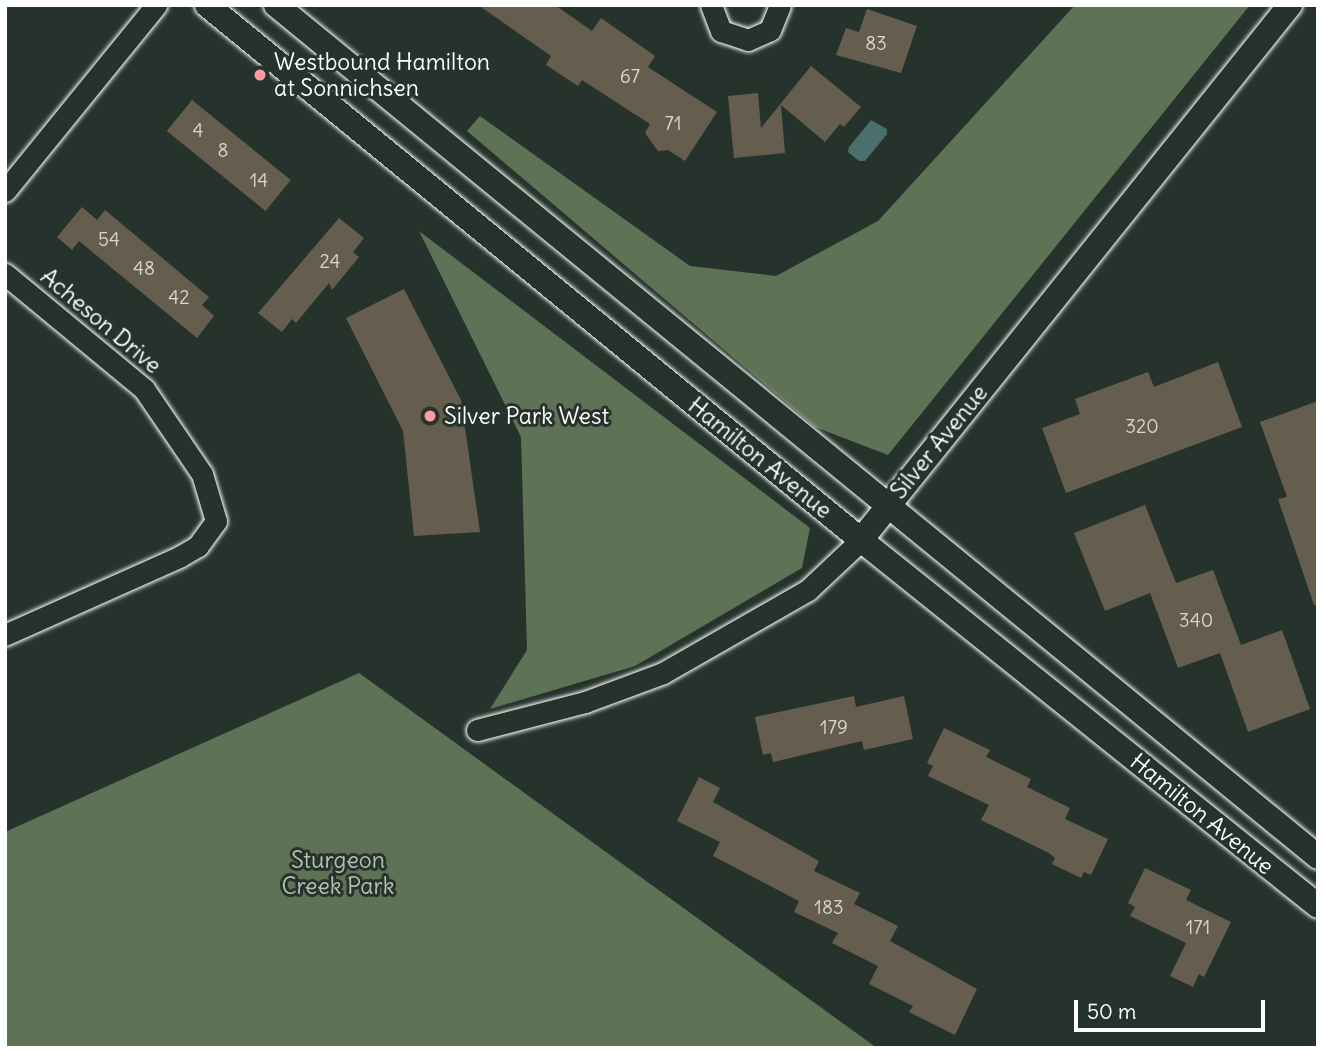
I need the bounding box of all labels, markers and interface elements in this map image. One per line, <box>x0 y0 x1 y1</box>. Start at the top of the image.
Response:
house number: 83 <box>865 33 887 55</box>
place label: Westbound Hamilton at Sonnichsen <box>274 48 490 102</box>
house number: 67 <box>620 66 640 88</box>
marker: Westbound Hamilton at Sonnichsen <box>252 67 268 83</box>
house number: 71 <box>665 113 681 135</box>
house number: 4 <box>193 120 203 142</box>
house number: 8 <box>218 140 228 162</box>
house number: 14 <box>250 170 268 192</box>
house number: 54 <box>98 229 120 251</box>
house number: 24 <box>319 251 341 273</box>
house number: 48 <box>133 258 155 280</box>
street label: Acheson Drive <box>35 263 167 379</box>
house number: 42 <box>168 287 190 309</box>
street label: Silver Avenue <box>885 379 993 505</box>
street label: Hamilton Avenue <box>683 392 837 524</box>
place label: Silver Park West <box>444 402 609 430</box>
marker: Silver Park West <box>422 408 438 424</box>
house number: 320 <box>1125 416 1159 438</box>
house number: 340 <box>1179 610 1213 632</box>
house number: 179 <box>820 717 848 739</box>
street label: Hamilton Avenue <box>1125 748 1279 880</box>
park label: Sturgeon Creek Park <box>281 846 395 900</box>
house number: 183 <box>814 897 844 919</box>
house number: 171 <box>1186 917 1210 939</box>
scale bar <box>1078 986 1269 1030</box>
text: 50 m <box>1087 998 1136 1025</box>

